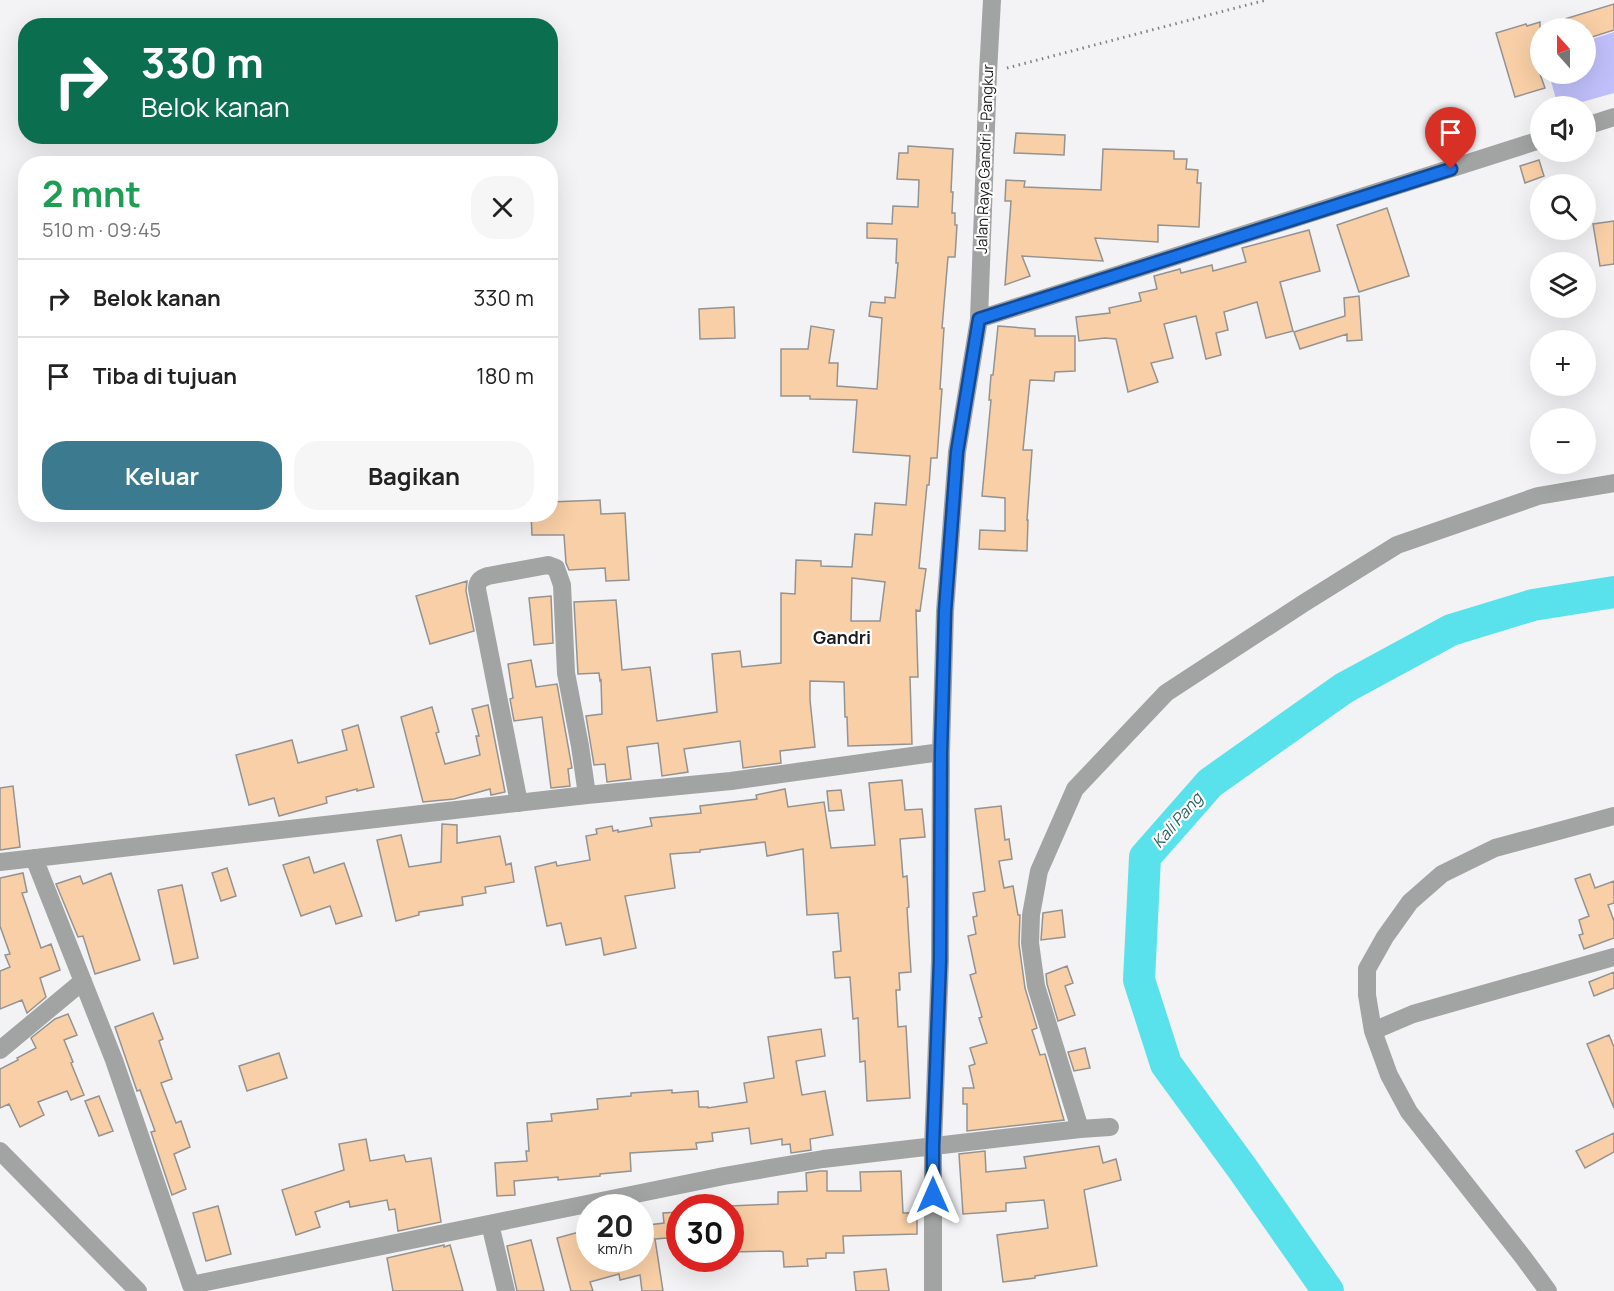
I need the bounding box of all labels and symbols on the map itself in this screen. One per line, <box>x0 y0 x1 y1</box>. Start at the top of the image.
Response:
north arrow <box>1530 18 1596 84</box>
street label: Jalan Raya Gandri - Pangkur <box>971 63 998 254</box>
pin <box>1425 107 1476 169</box>
district label: Gandri <box>813 625 871 649</box>
water label: Kali Pang <box>1147 787 1208 852</box>
position arrow <box>901 1163 965 1227</box>
speed limit sign: 30 <box>666 1194 744 1272</box>

